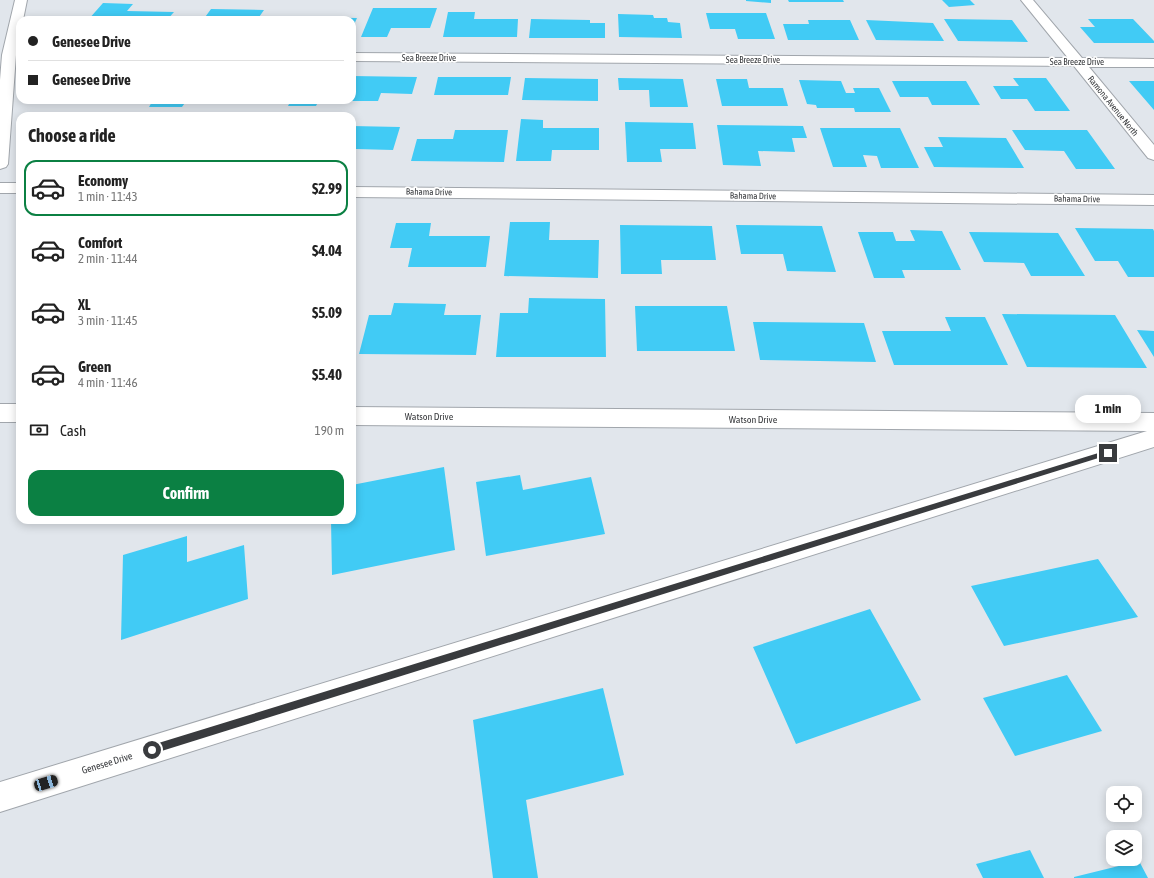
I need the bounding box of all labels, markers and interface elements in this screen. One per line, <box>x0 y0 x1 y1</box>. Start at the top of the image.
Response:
text: Genesee Drive <box>52 33 131 50</box>
street label: Sea Breeze Drive <box>402 53 456 63</box>
street label: Sea Breeze Drive <box>726 55 780 65</box>
street label: Sea Breeze Drive <box>1050 57 1104 67</box>
text: Genesee Drive <box>52 71 131 88</box>
street label: Ramona Avenue North <box>1086 74 1140 138</box>
text: Choose a ride <box>28 125 116 146</box>
icon: car <box>30 170 66 206</box>
text: Economy <box>78 172 128 189</box>
text: $2.99 <box>312 180 342 197</box>
street label: Bahama Drive <box>406 187 452 197</box>
text: 1 min · 11:43 <box>78 189 138 204</box>
street label: Bahama Drive <box>730 191 776 201</box>
street label: Bahama Drive <box>1054 194 1100 204</box>
icon: car <box>30 232 66 268</box>
text: Comfort <box>78 234 122 251</box>
text: $4.04 <box>312 242 342 259</box>
text: 2 min · 11:44 <box>78 251 138 266</box>
icon: car <box>30 294 66 330</box>
text: XL <box>78 296 91 313</box>
text: $5.09 <box>312 304 342 321</box>
text: 3 min · 11:45 <box>78 313 138 328</box>
icon: car <box>30 356 66 392</box>
text: Green <box>78 358 111 375</box>
text: $5.40 <box>312 366 342 383</box>
text: 4 min · 11:46 <box>78 375 138 390</box>
callout: 1 min <box>1075 395 1141 423</box>
text: 1 min <box>1095 401 1121 416</box>
street label: Watson Drive <box>405 411 454 422</box>
street label: Watson Drive <box>729 414 778 425</box>
icon: cash <box>28 419 50 441</box>
text: Cash <box>60 422 86 439</box>
text: 190 m <box>315 423 344 438</box>
route end <box>1099 444 1117 462</box>
button: Confirm <box>28 470 344 516</box>
route start <box>143 741 161 759</box>
street label: Genesee Drive <box>80 750 134 776</box>
car <box>33 774 59 792</box>
map controls <box>1106 786 1142 866</box>
button: locate <box>1106 786 1142 822</box>
button: layers <box>1106 830 1142 866</box>

